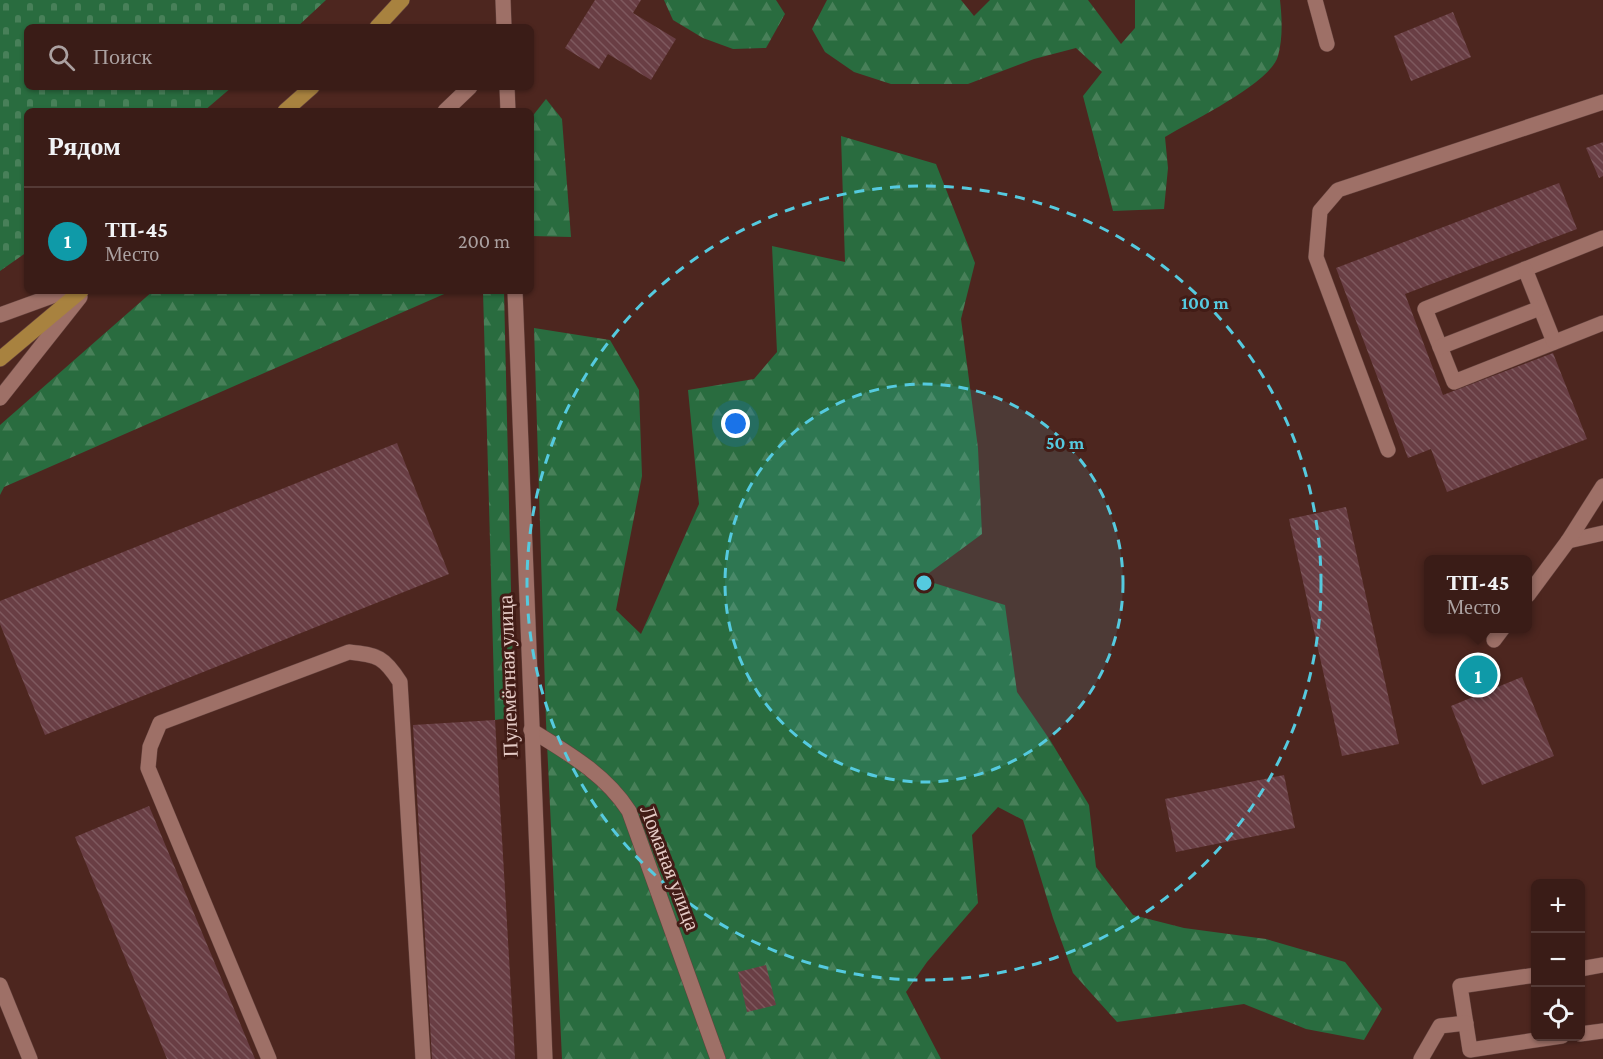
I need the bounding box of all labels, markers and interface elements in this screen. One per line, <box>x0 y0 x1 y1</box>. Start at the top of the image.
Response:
search box <box>24 24 534 90</box>
icon: search <box>45 41 78 74</box>
text: Поиск <box>93 44 152 69</box>
text: Рядом <box>48 132 121 161</box>
text: ТП-45 <box>105 217 168 242</box>
text: 1 <box>64 230 71 252</box>
text: 200 m <box>458 230 510 252</box>
text: Место <box>105 243 159 265</box>
text: 100 m <box>1181 293 1229 313</box>
your location <box>721 409 750 438</box>
text: 50 m <box>1046 433 1085 453</box>
popup <box>1424 555 1532 633</box>
text: ТП-45 <box>1447 570 1509 595</box>
centre of rings <box>914 573 934 593</box>
street label: Пулемётная улица <box>493 594 523 758</box>
text: Место <box>1447 596 1501 618</box>
pin: 1 <box>1458 652 1498 698</box>
street label: Ломаная улица <box>635 802 705 935</box>
map controls <box>1531 879 1585 1041</box>
button: + <box>1531 879 1585 933</box>
button: − <box>1531 933 1585 987</box>
button: locate <box>1531 987 1585 1041</box>

